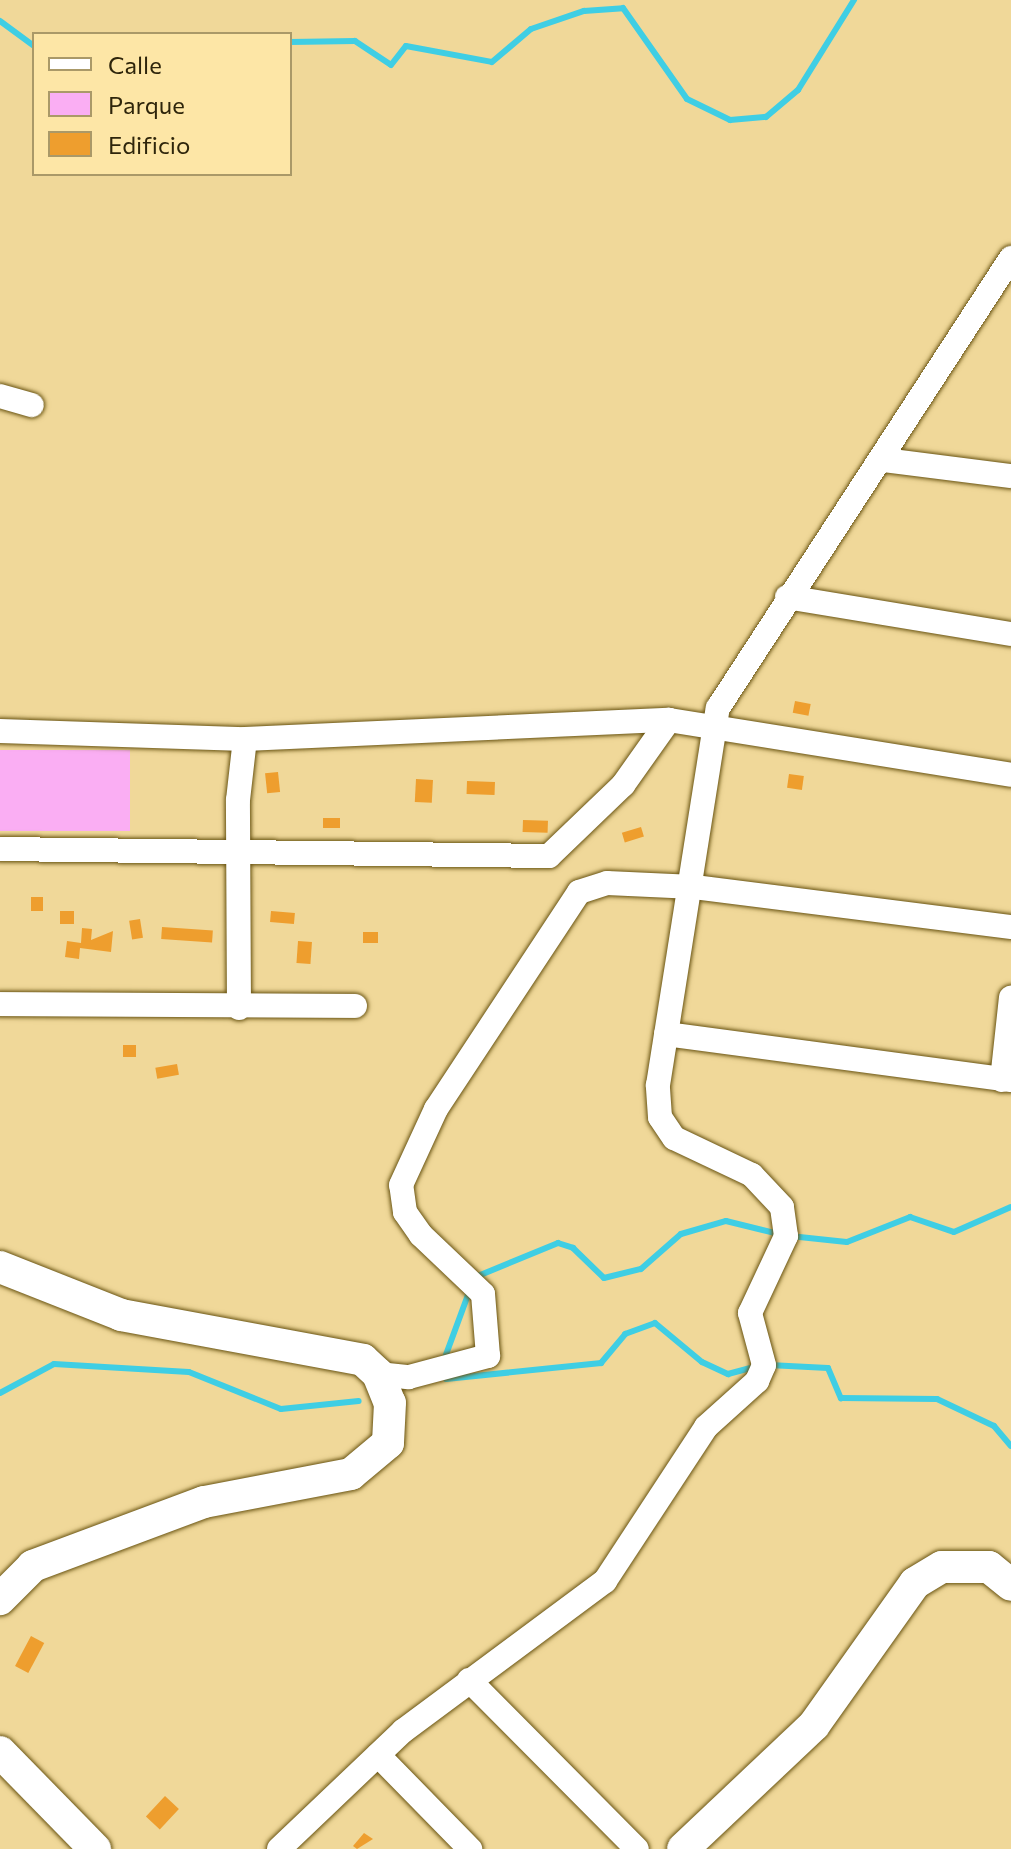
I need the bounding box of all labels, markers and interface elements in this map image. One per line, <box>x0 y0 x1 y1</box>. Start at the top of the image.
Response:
legend <box>32 32 292 176</box>
text: Calle <box>108 50 162 79</box>
text: Parque <box>108 90 185 119</box>
text: Edificio <box>108 130 190 159</box>

